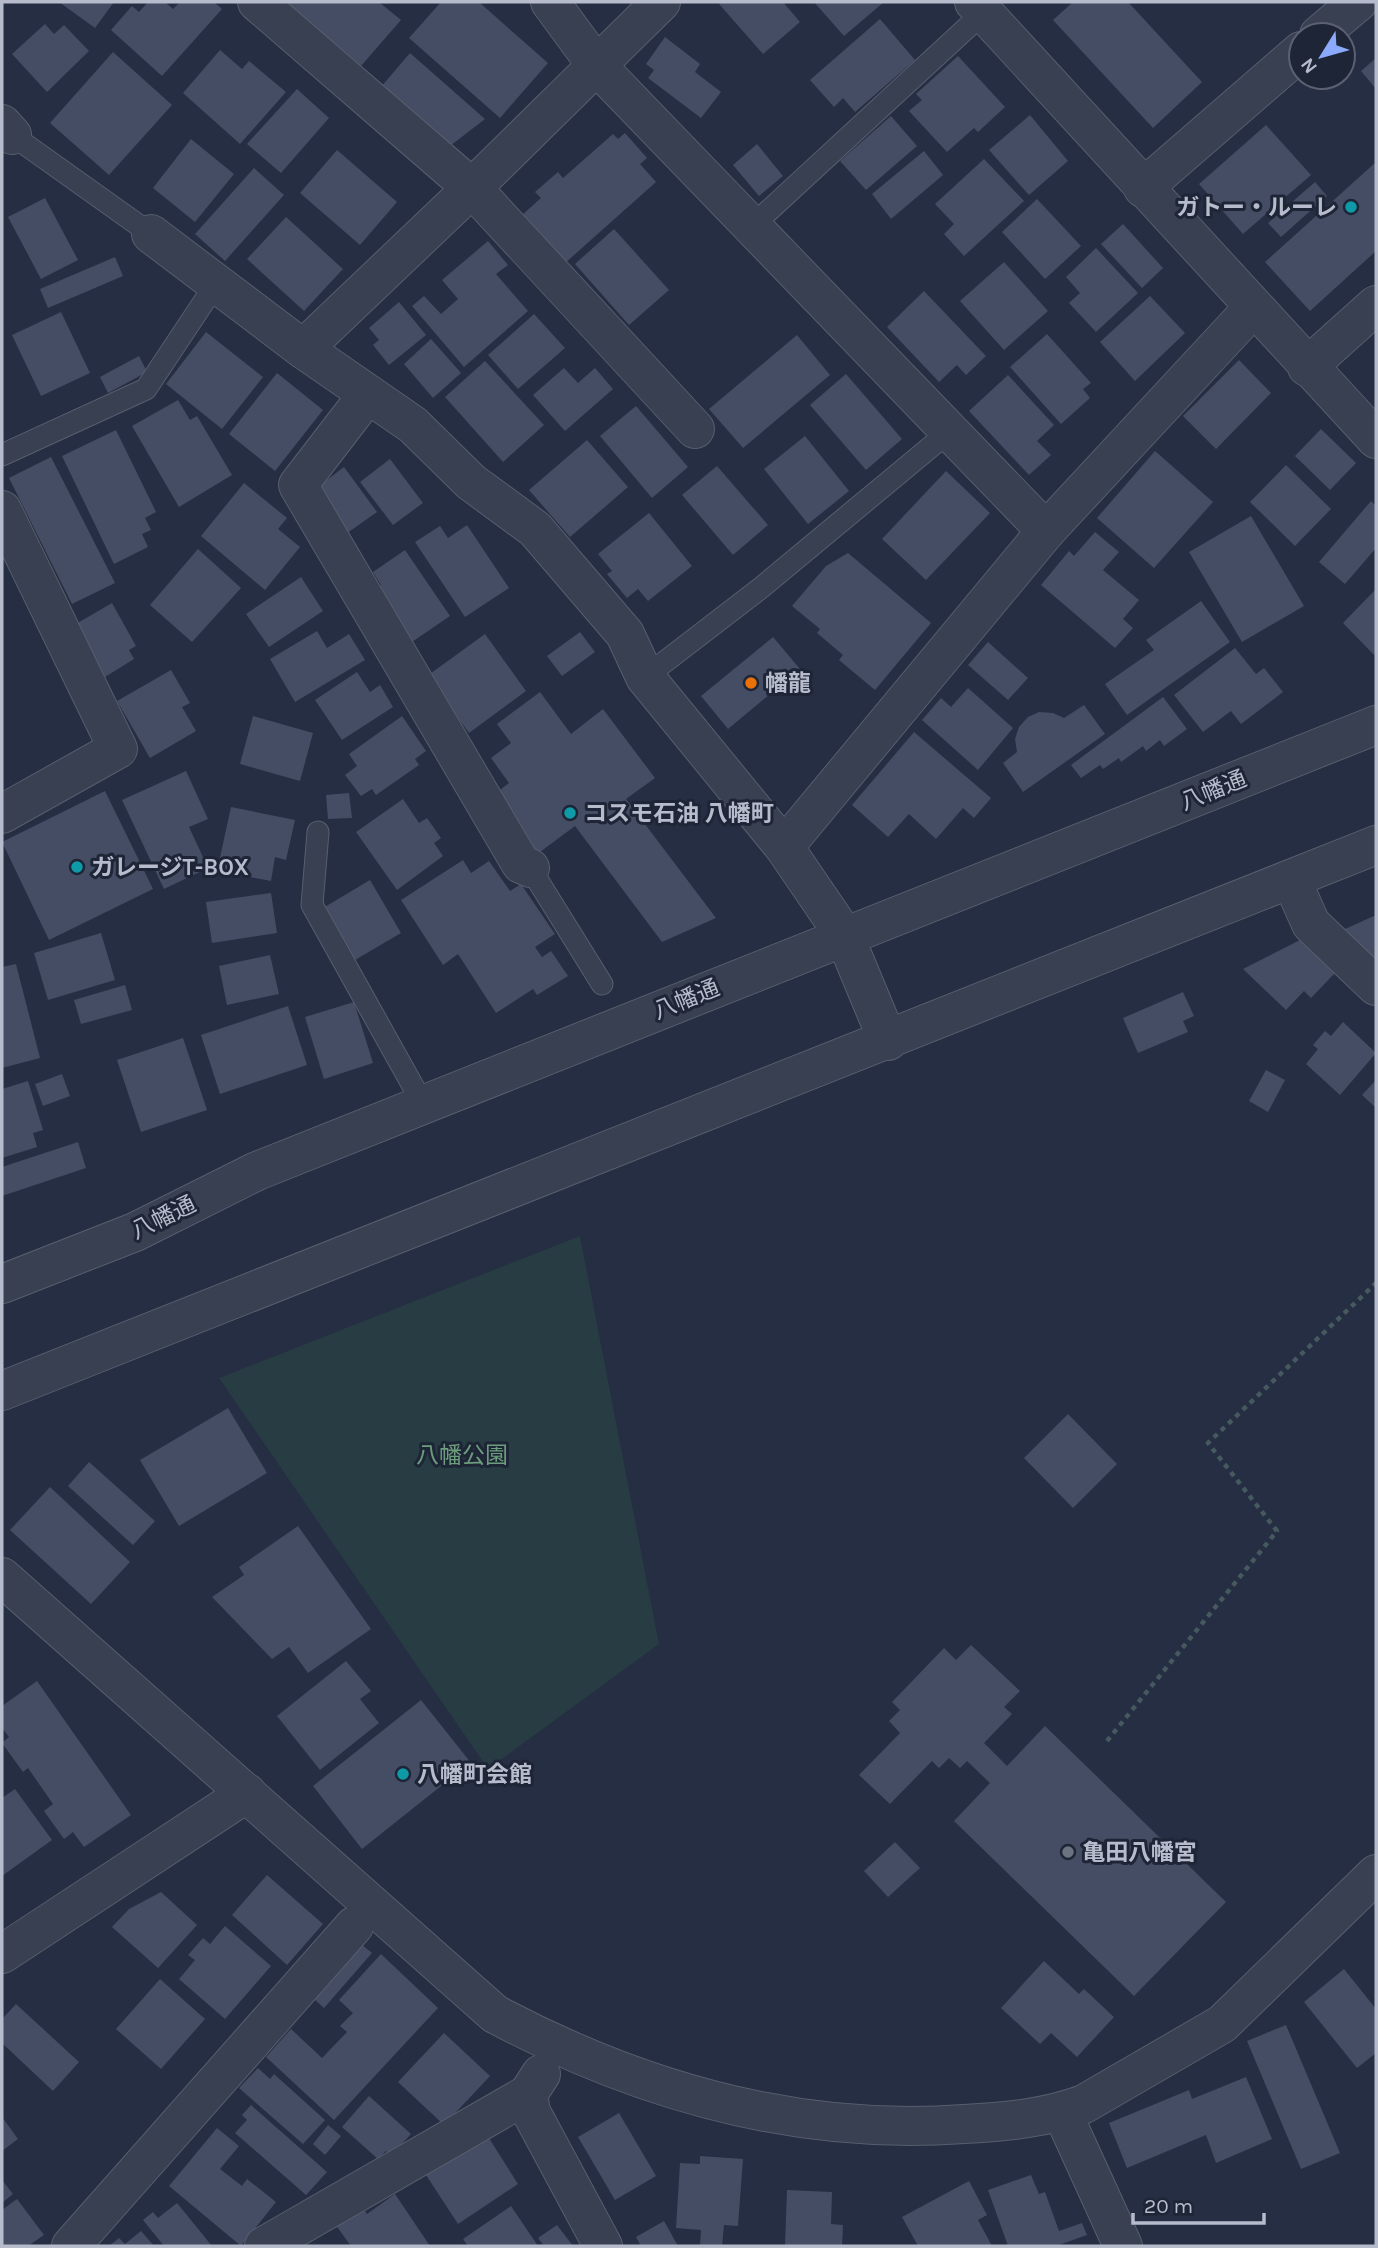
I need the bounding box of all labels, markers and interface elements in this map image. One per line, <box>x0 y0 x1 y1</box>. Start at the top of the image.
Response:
north arrow <box>1287 21 1357 91</box>
text: N <box>1296 54 1322 78</box>
place label: ガトー・ルーレ <box>1176 194 1337 221</box>
marker: ガトー・ルーレ <box>1343 199 1359 215</box>
place label: 幡龍 <box>765 670 811 697</box>
marker: 幡龍 <box>743 675 759 691</box>
street label: 八幡通 <box>1176 765 1250 816</box>
place label: コスモ石油 八幡町 <box>584 800 774 827</box>
marker: コスモ石油 八幡町 <box>562 805 578 821</box>
place label: ガレージT-BOX <box>91 854 249 881</box>
marker: ガレージT-BOX <box>69 859 85 875</box>
street label: 八幡通 <box>649 974 723 1025</box>
street label: 八幡通 <box>126 1190 200 1245</box>
park label: 八幡公園 <box>416 1442 508 1469</box>
place label: 八幡町会館 <box>417 1761 532 1788</box>
marker: 八幡町会館 <box>395 1766 411 1782</box>
place label: 亀田八幡宮 <box>1082 1839 1197 1866</box>
marker: 亀田八幡宮 <box>1060 1844 1076 1860</box>
scale bar <box>1133 2182 1264 2226</box>
text: 20 m <box>1144 2194 1193 2218</box>

